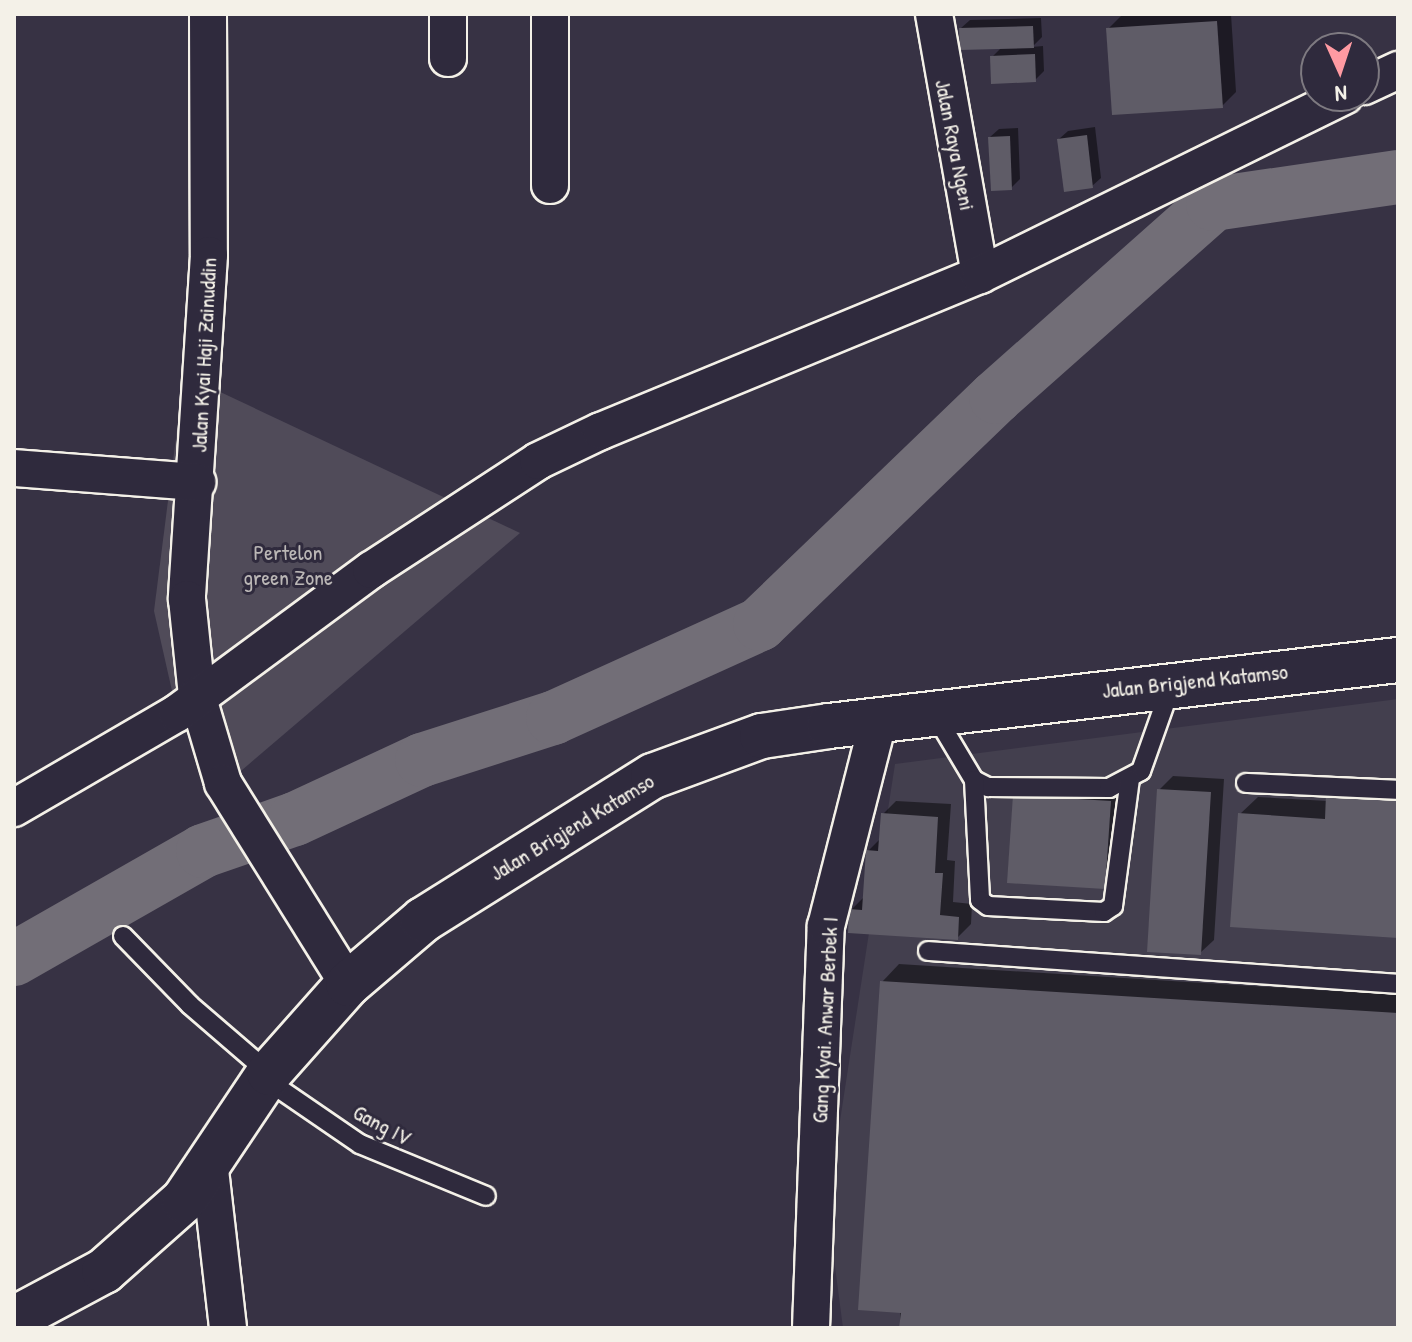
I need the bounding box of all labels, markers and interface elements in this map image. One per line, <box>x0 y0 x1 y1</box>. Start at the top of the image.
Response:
north arrow <box>1300 32 1380 112</box>
street label: Jalan Raya Ngeni <box>929 77 981 213</box>
text: N <box>1335 79 1348 109</box>
street label: Jalan Kyai Haji Zainuddin <box>186 257 222 453</box>
park label: Pertelon green Zone <box>243 539 333 590</box>
street label: Jalan Brigjend Katamso <box>1101 658 1289 704</box>
street label: Jalan Brigjend Katamso <box>485 768 659 886</box>
street label: Gang Kyai. Anwar Berbek I <box>806 916 844 1124</box>
street label: Gang IV <box>349 1099 415 1151</box>

